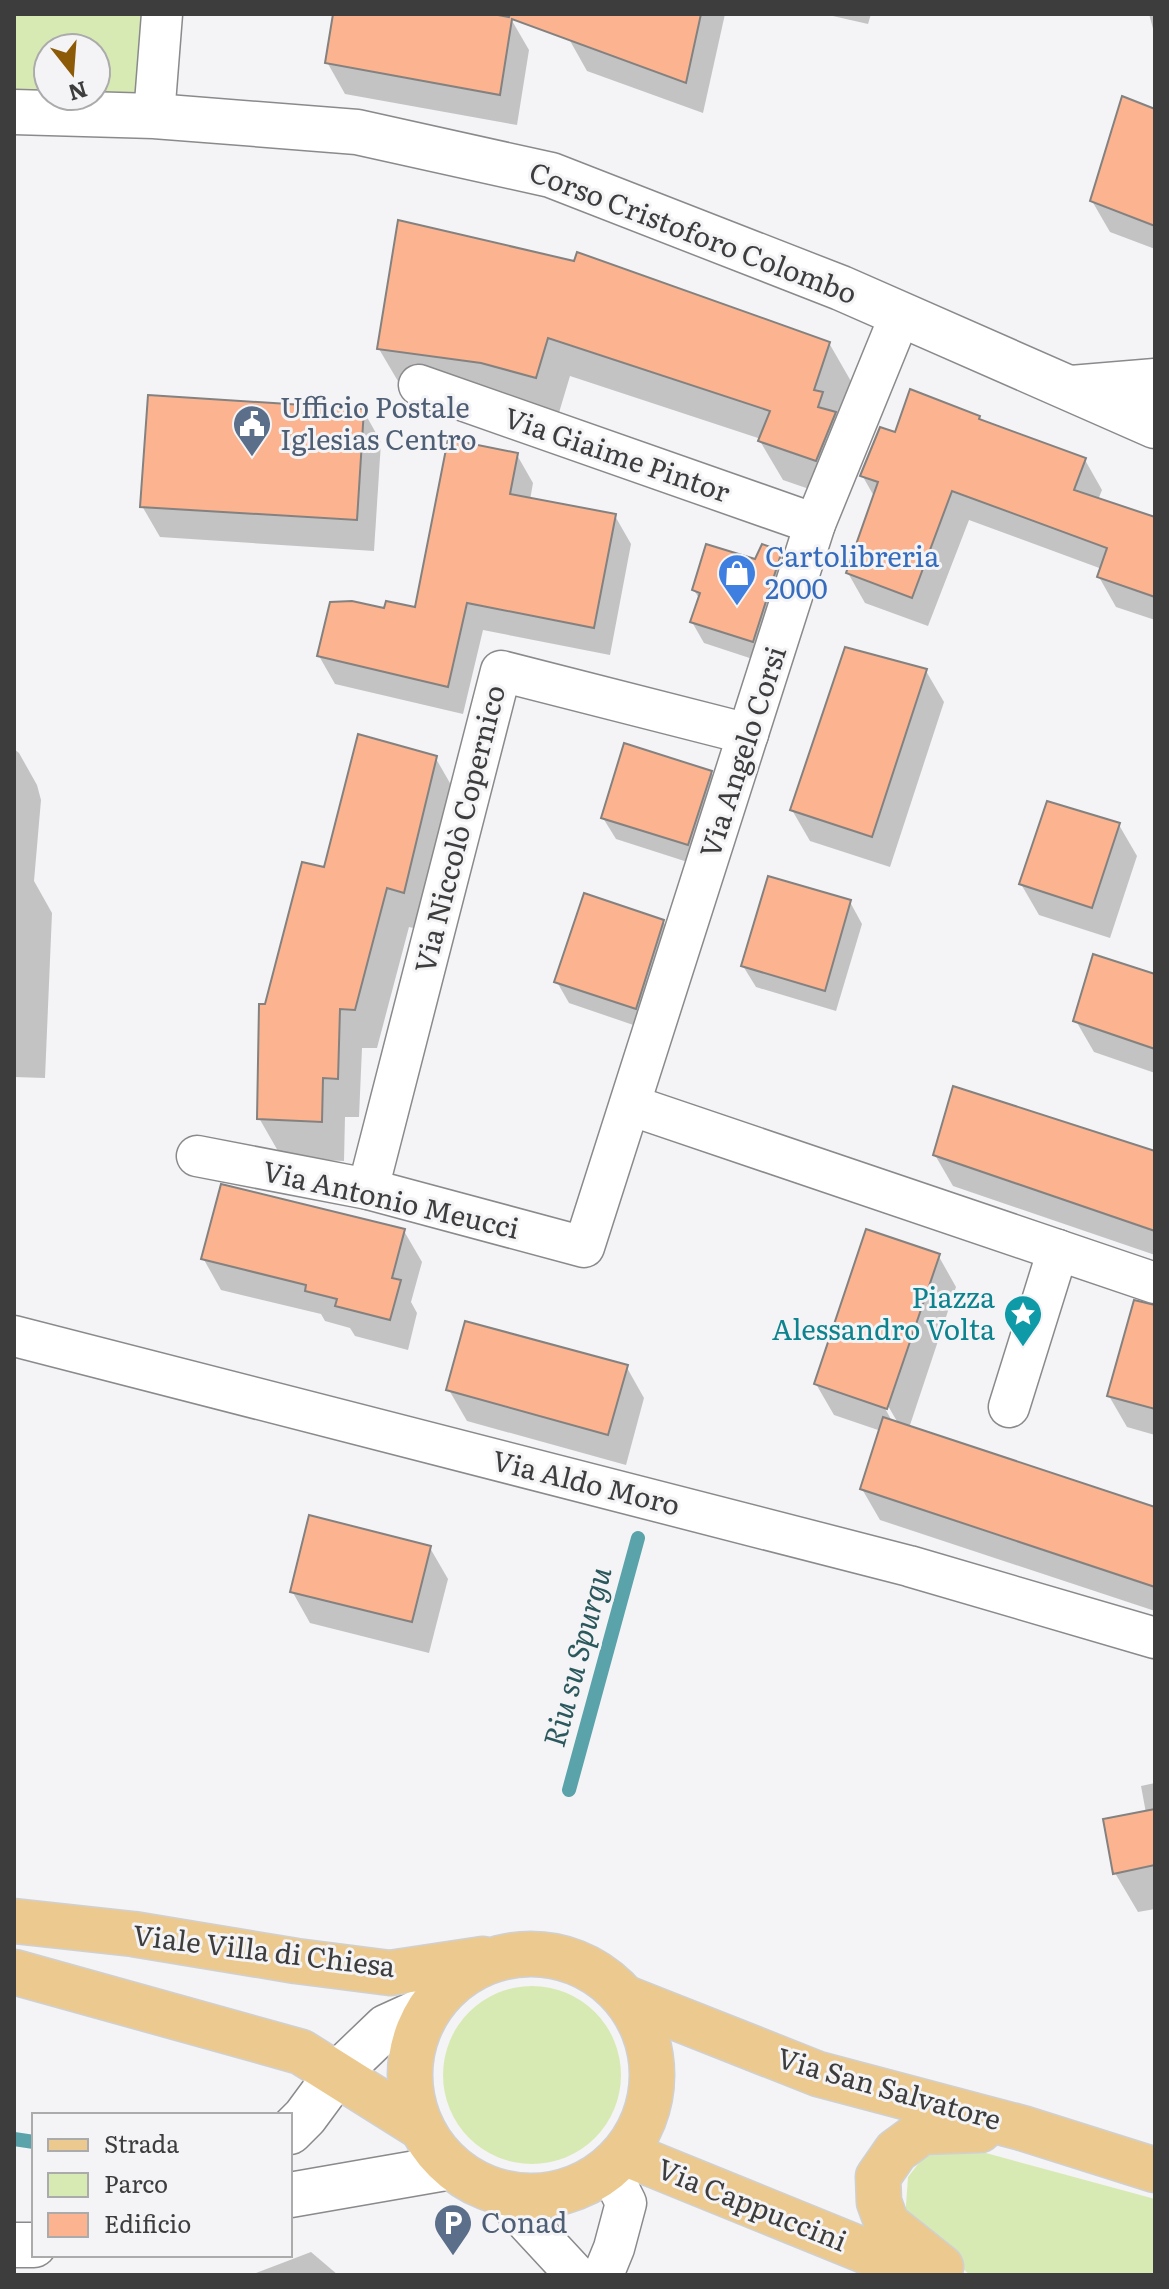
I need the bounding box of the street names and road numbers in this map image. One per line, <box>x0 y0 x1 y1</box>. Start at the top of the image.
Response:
street label: Corso Cristoforo Colombo <box>524 149 864 313</box>
street label: Via Giaime Pintor <box>499 395 737 512</box>
street label: Via Angelo Corsi <box>687 640 795 863</box>
street label: Via Niccolò Copernico <box>402 680 514 977</box>
street label: Via Antonio Meucci <box>259 1148 524 1248</box>
street label: Via Aldo Moro <box>488 1437 685 1525</box>
street label: Viale Villa di Chiesa <box>131 1912 398 1986</box>
street label: Via San Salvatore <box>773 2035 1006 2139</box>
street label: Via Cappuccini <box>652 2146 854 2260</box>

